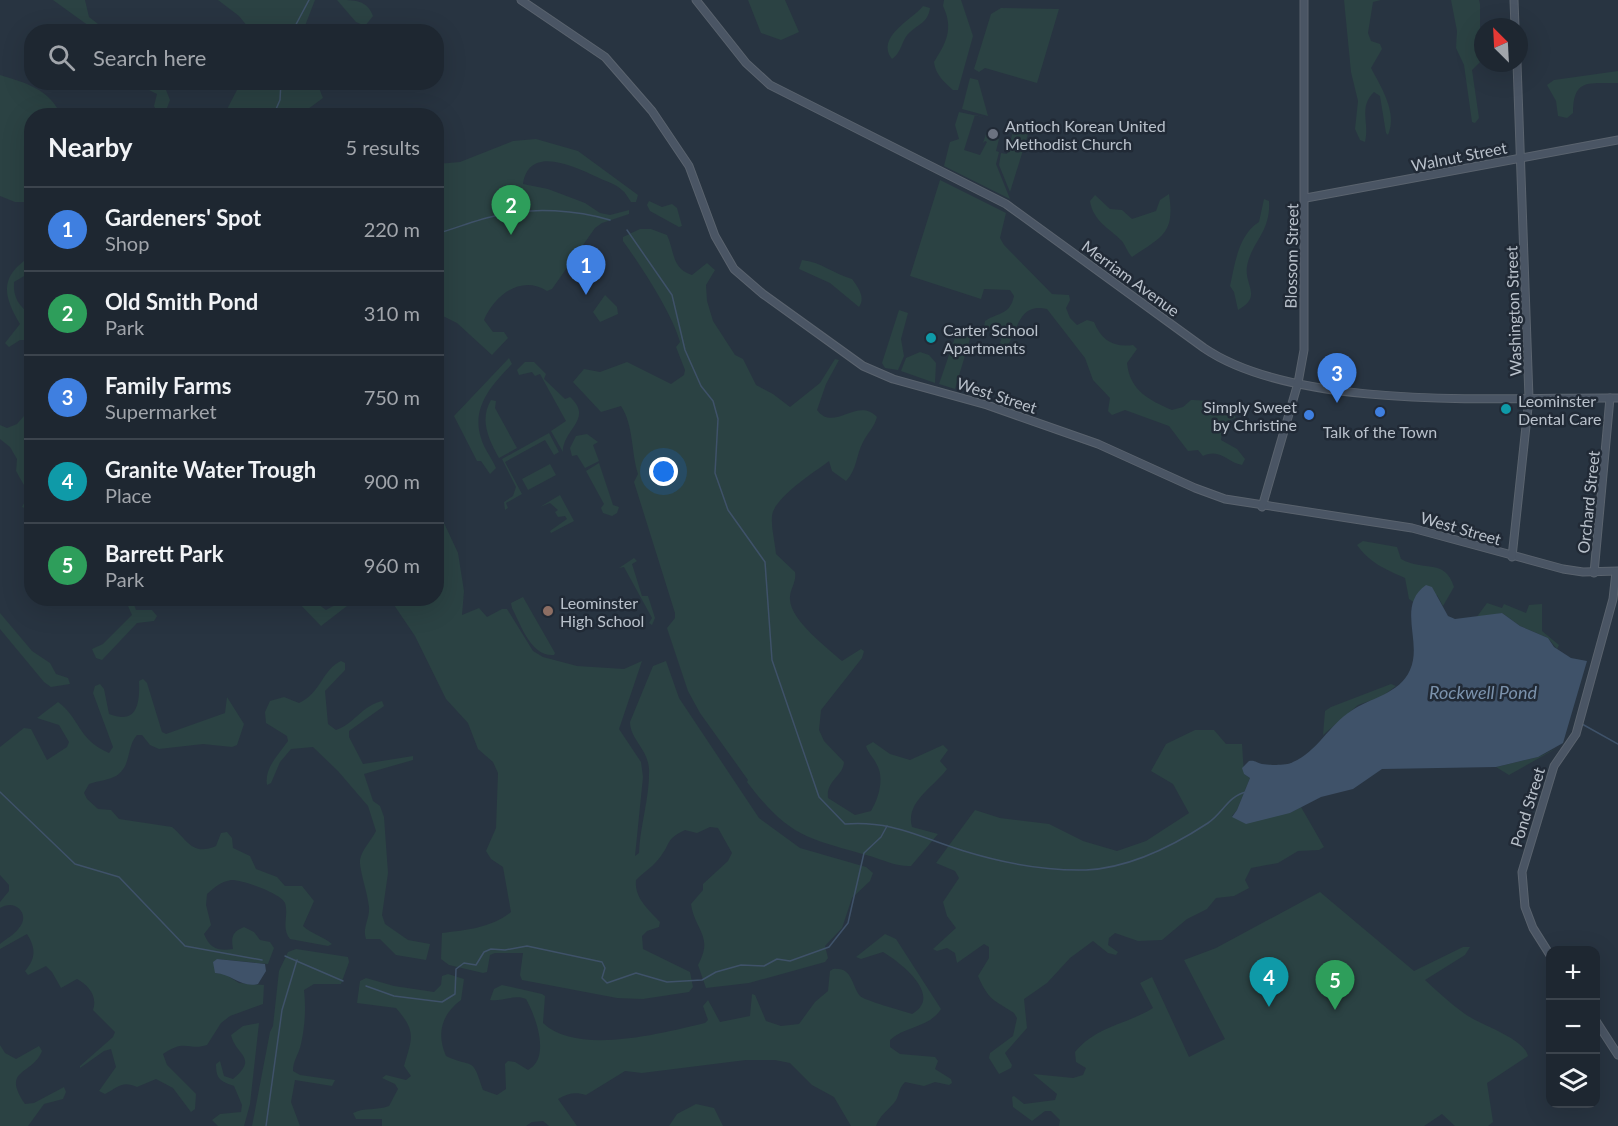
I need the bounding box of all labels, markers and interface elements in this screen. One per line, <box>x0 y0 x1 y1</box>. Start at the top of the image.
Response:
north arrow <box>1474 18 1528 72</box>
search box <box>24 24 444 90</box>
icon: search <box>45 41 78 74</box>
text: Search here <box>93 44 206 71</box>
place label: Antioch Korean United Methodist Church <box>1005 116 1166 153</box>
marker: Antioch Korean United Methodist Church <box>986 127 1000 141</box>
text: Nearby <box>48 131 133 163</box>
text: 5 results <box>345 135 420 159</box>
street label: Walnut Street <box>1409 137 1509 175</box>
pin: 2 <box>492 186 530 235</box>
street label: Blossom Street <box>1281 203 1301 309</box>
text: Gardeners' Spot <box>105 204 261 231</box>
text: 1 <box>62 217 73 241</box>
text: 220 m <box>364 217 420 241</box>
text: Shop <box>105 231 149 255</box>
street label: Merriam Avenue <box>1078 236 1184 320</box>
street label: Washington Street <box>1501 245 1525 377</box>
pin: 1 <box>566 246 606 295</box>
text: Old Smith Pond <box>105 288 258 315</box>
text: 2 <box>62 301 73 325</box>
text: 310 m <box>364 301 420 325</box>
text: Park <box>105 315 144 339</box>
place label: Carter School Apartments <box>943 320 1038 357</box>
marker: Carter School Apartments <box>924 331 938 345</box>
pin: 3 <box>1318 354 1356 403</box>
text: Family Farms <box>105 372 231 399</box>
street label: West Street <box>955 373 1040 417</box>
text: 3 <box>62 385 73 409</box>
text: 750 m <box>364 385 420 409</box>
place label: Leominster Dental Care <box>1518 391 1601 428</box>
place label: Simply Sweet by Christine <box>1203 397 1297 434</box>
text: Supermarket <box>105 399 217 423</box>
marker: Leominster Dental Care <box>1499 402 1513 416</box>
marker: Talk of the Town <box>1373 405 1387 419</box>
marker: Simply Sweet by Christine <box>1302 408 1316 422</box>
place label: Talk of the Town <box>1323 422 1437 441</box>
street label: Orchard Street <box>1573 449 1603 554</box>
text: Granite Water Trough <box>105 456 316 483</box>
your location <box>649 457 678 486</box>
text: 4 <box>62 469 73 493</box>
text: 900 m <box>364 469 420 493</box>
text: Place <box>105 483 152 507</box>
street label: West Street <box>1418 507 1504 549</box>
text: Barrett Park <box>105 540 223 567</box>
text: 5 <box>62 553 73 577</box>
text: 960 m <box>364 553 420 577</box>
text: Park <box>105 567 144 591</box>
place label: Leominster High School <box>560 593 644 630</box>
marker: Leominster High School <box>541 604 555 618</box>
water label: Rockwell Pond <box>1429 681 1537 703</box>
street label: Pond Street <box>1506 765 1548 849</box>
map controls <box>1546 946 1600 1108</box>
button: + <box>1546 946 1600 1000</box>
pin: 4 <box>1250 958 1288 1007</box>
pin: 5 <box>1316 960 1354 1010</box>
button: − <box>1546 1000 1600 1054</box>
button: layers <box>1546 1054 1600 1108</box>

